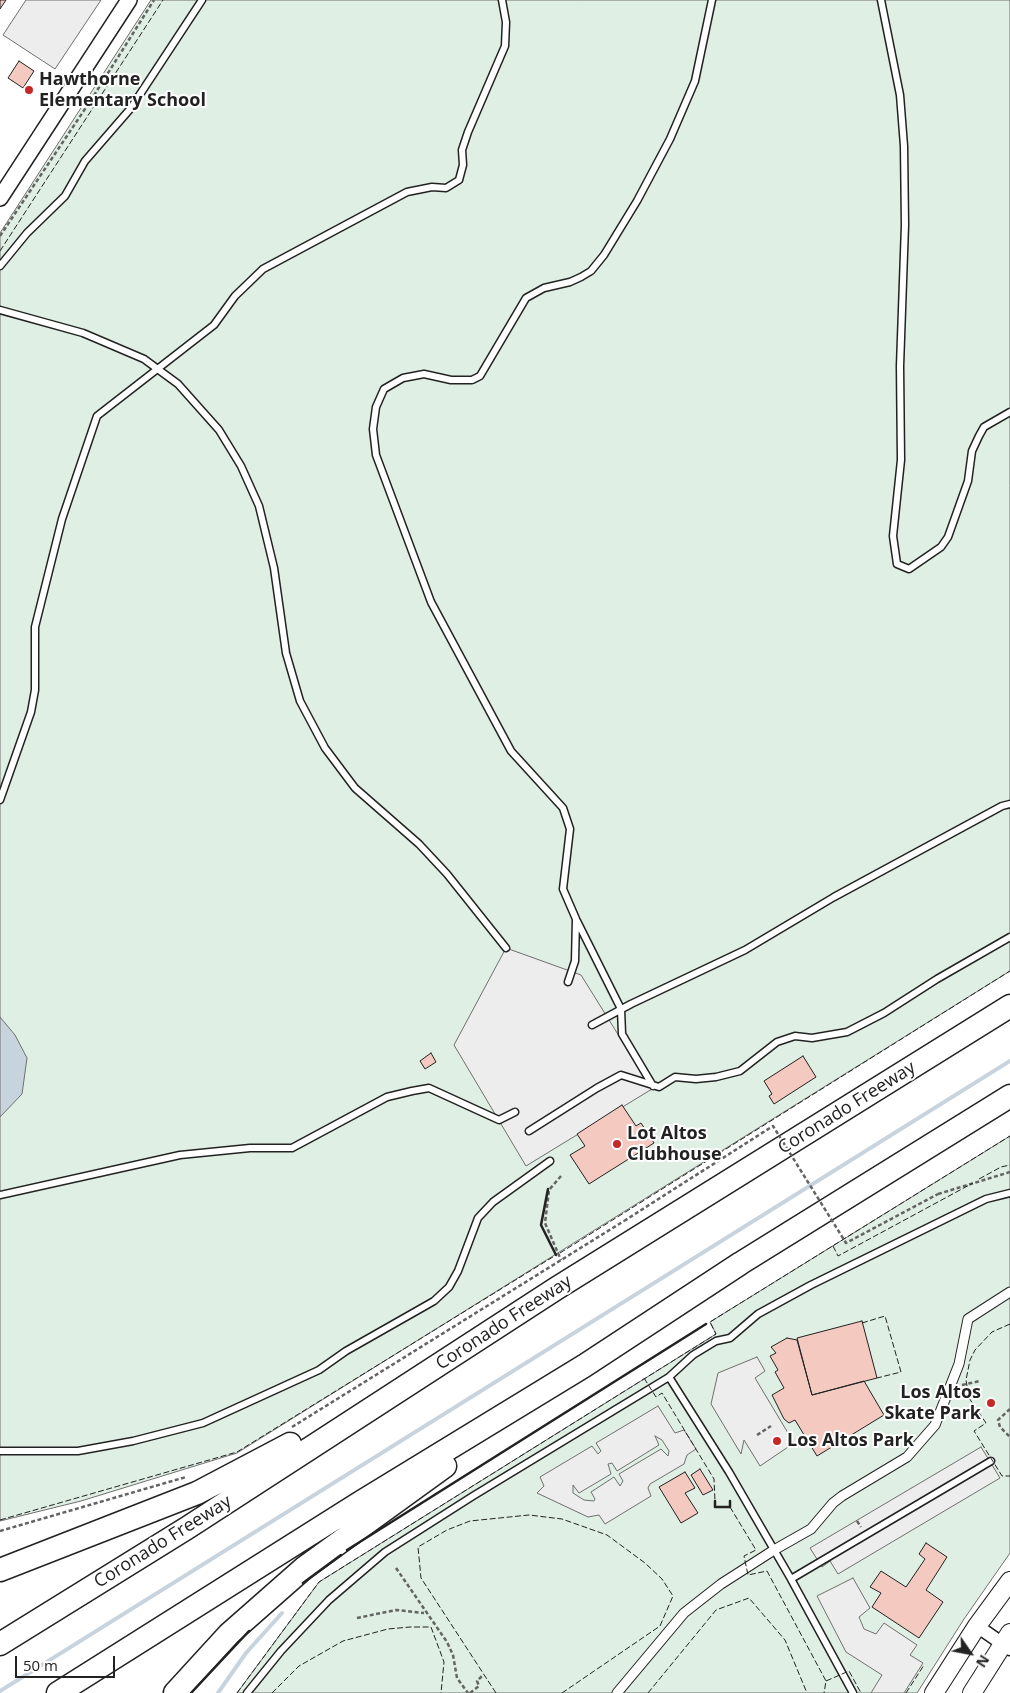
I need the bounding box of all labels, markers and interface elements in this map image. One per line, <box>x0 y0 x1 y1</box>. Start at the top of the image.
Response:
place label: Hawthorne Elementary School <box>39 69 206 112</box>
marker: Hawthorne Elementary School <box>23 84 35 96</box>
street label: Coronado Freeway <box>774 1057 920 1159</box>
place label: Lot Altos Clubhouse <box>627 1123 722 1166</box>
marker: Lot Altos Clubhouse <box>611 1138 623 1150</box>
street label: Coronado Freeway <box>432 1271 576 1375</box>
place label: Los Altos Skate Park <box>884 1382 981 1425</box>
marker: Los Altos Skate Park <box>985 1397 997 1409</box>
place label: Los Altos Park <box>787 1430 914 1452</box>
marker: Los Altos Park <box>771 1435 783 1447</box>
street label: Coronado Freeway <box>90 1491 236 1593</box>
north arrow <box>945 1628 995 1678</box>
scale bar <box>18 1646 118 1678</box>
text: N <box>972 1651 994 1671</box>
text: 50 m <box>23 1655 58 1675</box>

